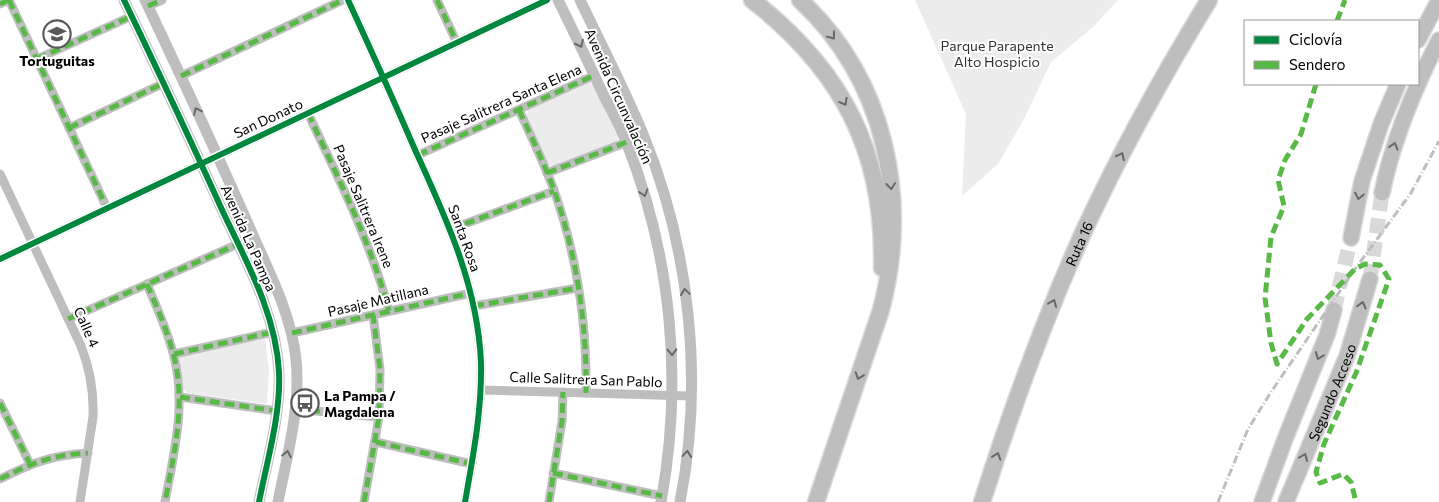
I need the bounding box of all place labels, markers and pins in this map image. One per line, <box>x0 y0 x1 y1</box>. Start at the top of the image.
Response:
school or university icon: Tortuguitas <box>42 19 72 49</box>
place label: Tortuguitas <box>19 52 95 69</box>
place label: La Pampa / Magdalena <box>324 387 396 420</box>
bus stop icon: La Pampa / Magdalena <box>290 388 320 418</box>

